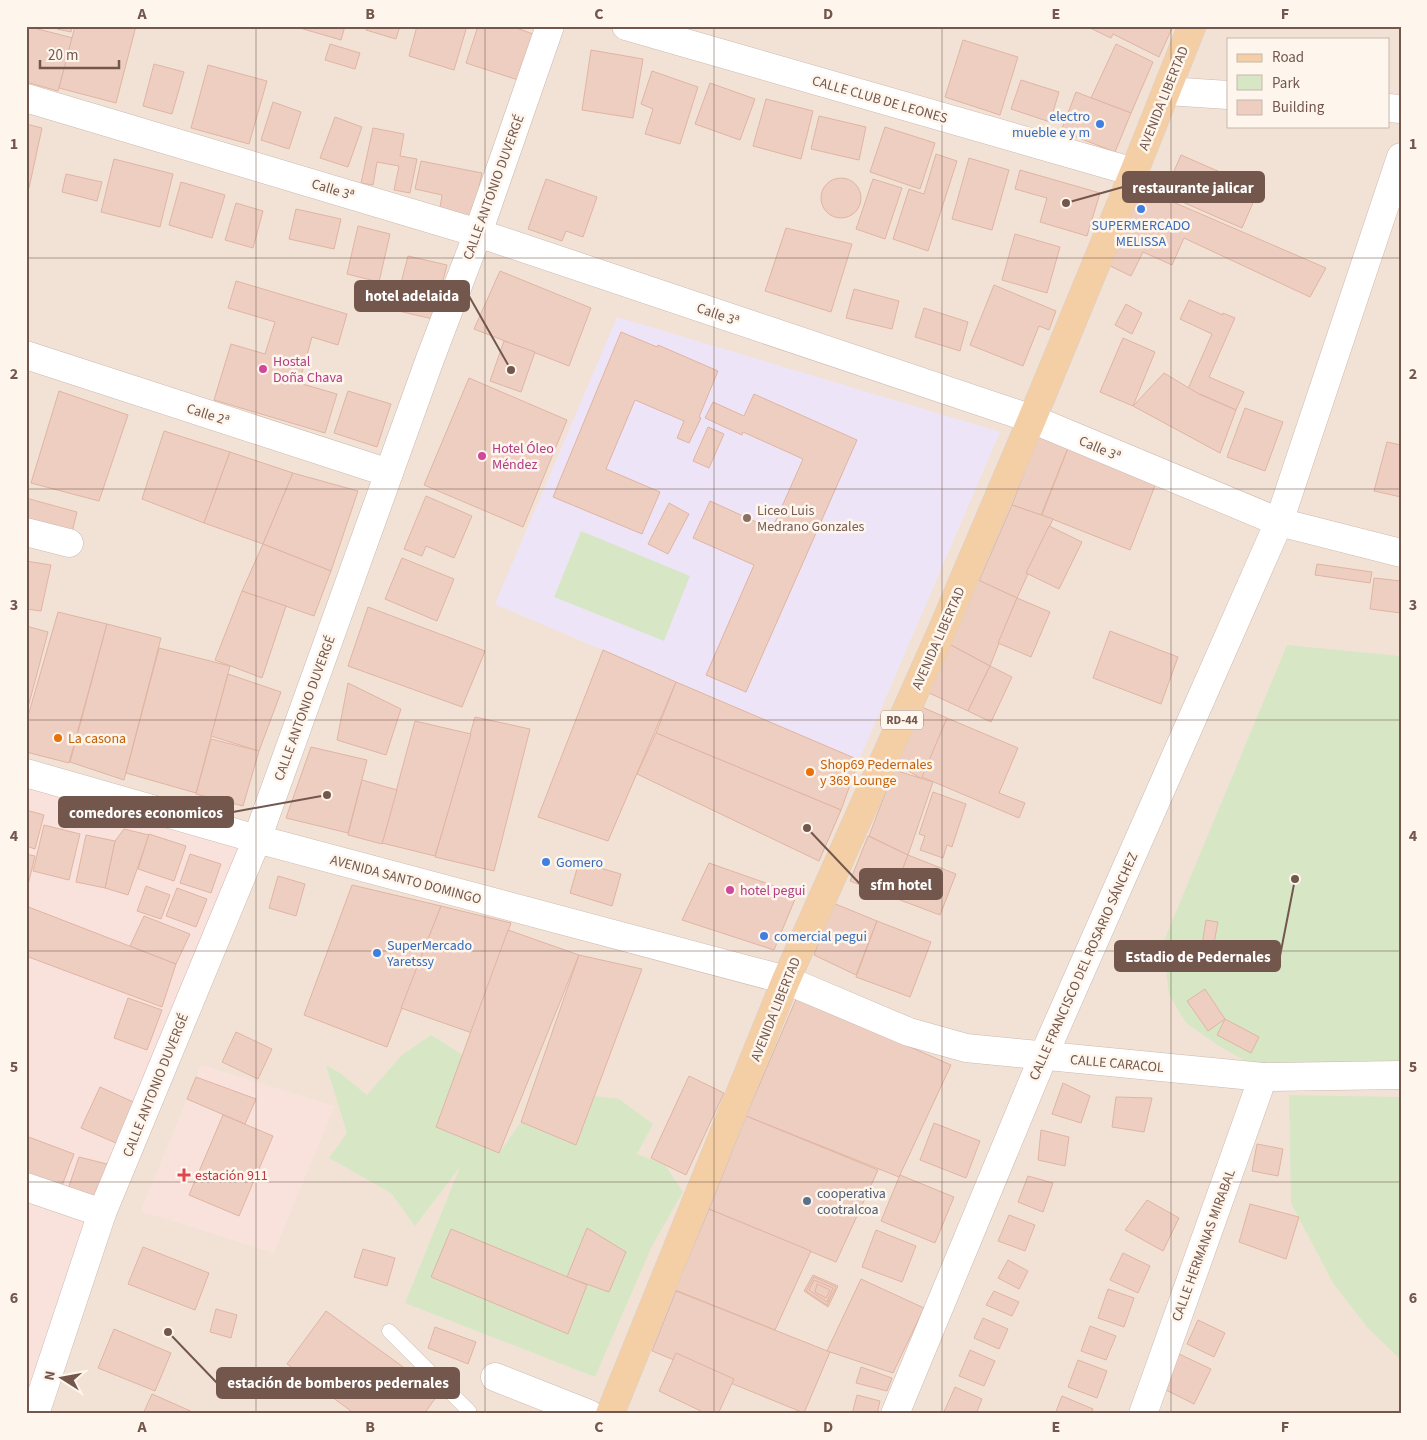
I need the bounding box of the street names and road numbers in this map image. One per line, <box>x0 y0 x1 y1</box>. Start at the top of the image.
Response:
street label: AVENIDA LIBERTAD <box>1134 43 1194 153</box>
street label: CALLE CLUB DE LEONES <box>810 71 950 129</box>
street label: CALLE ANTONIO DUVERGÉ <box>458 112 530 263</box>
street label: Calle 3ª <box>309 174 357 206</box>
street label: Calle 3ª <box>694 298 742 332</box>
street label: Calle 2ª <box>184 399 232 431</box>
street label: Calle 3ª <box>1076 431 1124 467</box>
street label: AVENIDA LIBERTAD <box>907 584 971 693</box>
street label: CALLE ANTONIO DUVERGÉ <box>269 633 341 784</box>
road number: RD-44 <box>881 710 923 730</box>
street label: CALLE FRANCISCO DEL ROSARIO SÁNCHEZ <box>1024 849 1143 1084</box>
street label: AVENIDA SANTO DOMINGO <box>328 850 484 910</box>
street label: AVENIDA LIBERTAD <box>746 954 806 1064</box>
street label: CALLE ANTONIO DUVERGÉ <box>118 1010 194 1160</box>
street label: CALLE CARACOL <box>1069 1050 1165 1078</box>
street label: CALLE HERMANAS MIRABAL <box>1167 1166 1241 1324</box>

